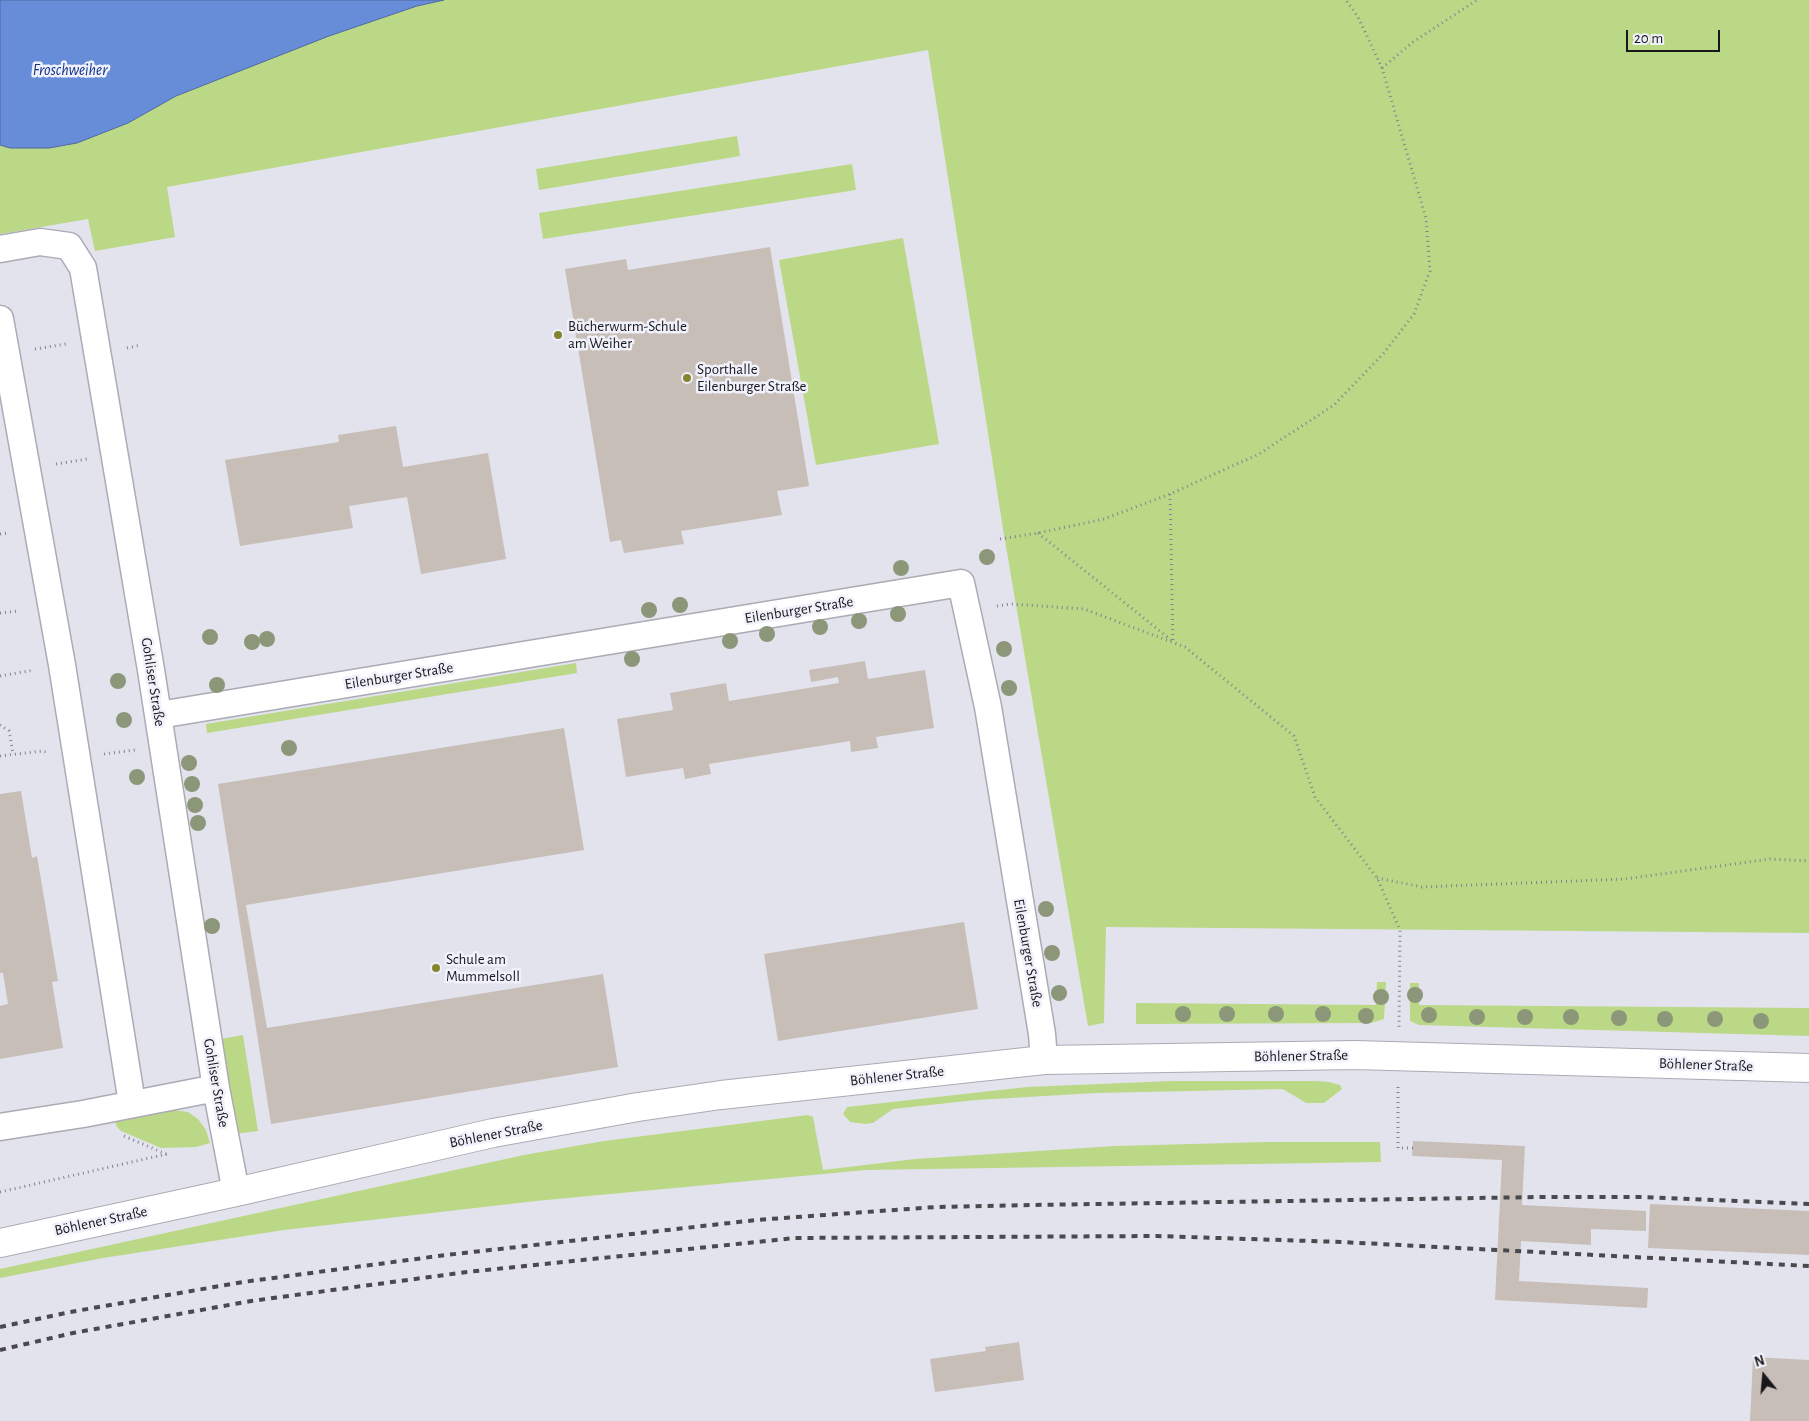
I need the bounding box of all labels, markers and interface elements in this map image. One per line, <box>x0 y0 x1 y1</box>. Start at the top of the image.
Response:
scale bar <box>1629 20 1723 52</box>
text: 20 m <box>1634 31 1663 46</box>
water label: Froschweiher <box>33 60 107 80</box>
place label: Bücherwurm-Schule am Weiher <box>568 317 687 352</box>
marker: Bücherwurm-Schule am Weiher <box>552 329 564 341</box>
place label: Sporthalle Eilenburger Straße <box>697 360 807 395</box>
marker: Sporthalle Eilenburger Straße <box>681 372 693 384</box>
street label: Eilenburger Straße <box>744 593 854 627</box>
street label: Gohliser Straße <box>137 636 169 728</box>
street label: Eilenburger Straße <box>344 659 454 693</box>
street label: Eilenburger Straße <box>1010 898 1046 1008</box>
place label: Schule am Mummelsoll <box>446 950 520 985</box>
marker: Schule am Mummelsoll <box>430 962 442 974</box>
street label: Gohliser Straße <box>199 1037 233 1129</box>
street label: Böhlener Straße <box>1254 1046 1348 1066</box>
street label: Böhlener Straße <box>1659 1054 1753 1076</box>
street label: Böhlener Straße <box>849 1062 945 1090</box>
street label: Böhlener Straße <box>448 1116 544 1152</box>
street label: Böhlener Straße <box>53 1202 149 1240</box>
north arrow <box>1739 1351 1789 1401</box>
text: N <box>1753 1354 1766 1370</box>

